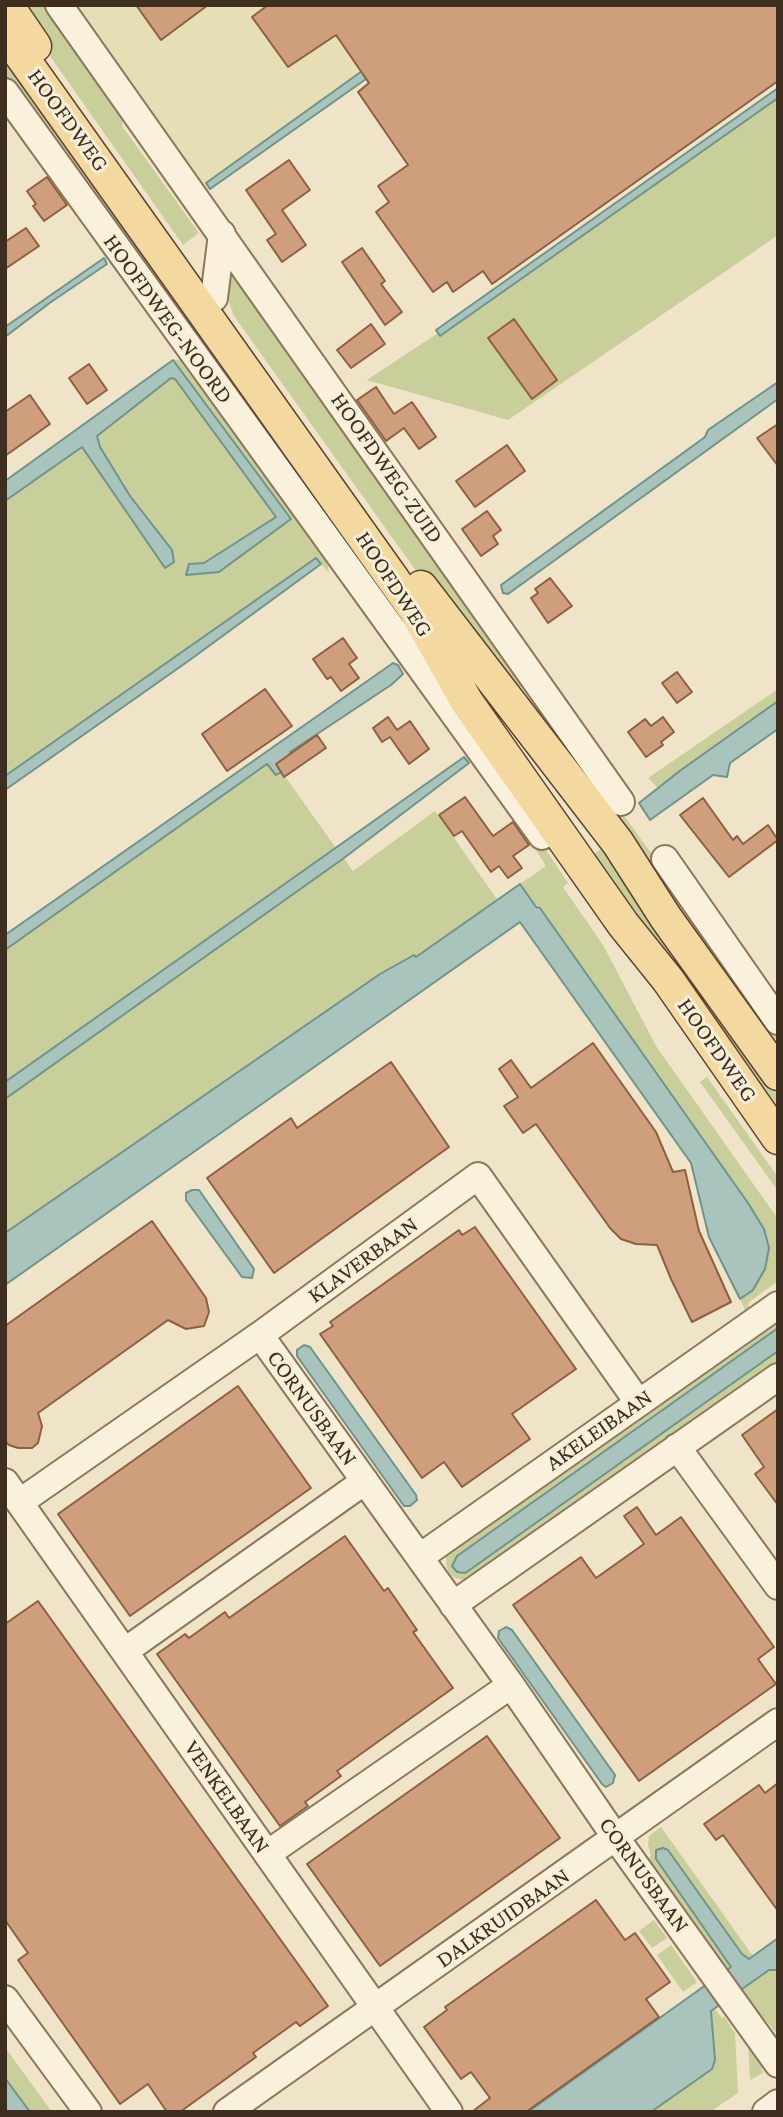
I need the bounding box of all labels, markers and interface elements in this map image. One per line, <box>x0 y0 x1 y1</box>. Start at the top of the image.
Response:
street label: HOOFDWEG <box>21 63 115 177</box>
street label: HOOFDWEG-NOORD <box>97 229 239 409</box>
street label: HOOFDWEG-ZUID <box>325 387 449 549</box>
street label: HOOFDWEG <box>350 526 438 642</box>
street label: HOOFDWEG <box>671 993 763 1107</box>
street label: KLAVERBAAN <box>303 1211 423 1309</box>
street label: CORNUSBAAN <box>261 1345 363 1471</box>
street label: AKELEIBAAN <box>541 1383 657 1477</box>
street label: VENKELBAAN <box>178 1735 276 1859</box>
street label: CORNUSBAAN <box>593 1812 695 1938</box>
street label: DALKRUIDBAAN <box>431 1862 575 1974</box>

